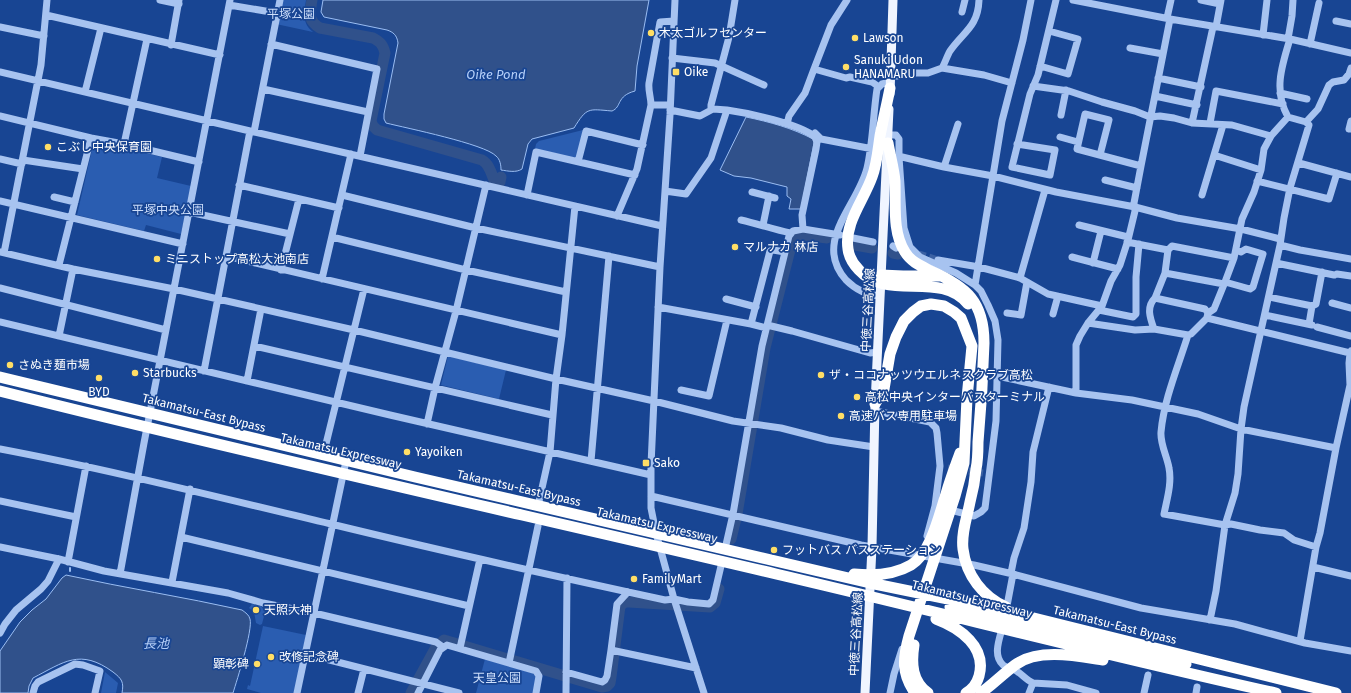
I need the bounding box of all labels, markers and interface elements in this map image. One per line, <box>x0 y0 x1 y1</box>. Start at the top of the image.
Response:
park label: 平塚公園 <box>267 7 315 21</box>
place label: 木太ゴルフセンター <box>659 26 767 40</box>
marker: 木太ゴルフセンター <box>646 28 656 38</box>
place label: Lawson <box>863 31 904 45</box>
marker: Lawson <box>850 33 860 43</box>
place label: Sanuki Udon HANAMARU <box>854 53 923 81</box>
marker: Sanuki Udon HANAMARU <box>841 62 851 72</box>
place label: Oike <box>684 65 708 79</box>
water label: Oike Pond <box>466 67 526 82</box>
marker: Oike <box>671 67 681 77</box>
place label: こぶし中央保育園 <box>56 140 152 154</box>
marker: こぶし中央保育園 <box>43 142 53 152</box>
park label: 平塚中央公園 <box>132 203 204 217</box>
place label: マルナカ 林店 <box>743 240 818 254</box>
marker: マルナカ 林店 <box>730 242 740 252</box>
place label: ミニストップ高松大池南店 <box>165 252 309 266</box>
marker: ミニストップ高松大池南店 <box>152 254 162 264</box>
street label: 中徳三谷高松線 <box>859 268 877 352</box>
place label: さぬき麺市場 <box>18 358 90 372</box>
marker: さぬき麺市場 <box>5 360 15 370</box>
place label: Starbucks <box>143 366 197 380</box>
marker: Starbucks <box>130 368 140 378</box>
place label: ザ・ココナッツウエルネスクラブ高松 <box>829 368 1033 382</box>
marker: ザ・ココナッツウエルネスクラブ高松 <box>816 370 826 380</box>
marker: BYD <box>94 373 104 383</box>
place label: BYD <box>88 385 110 399</box>
place label: 高松中央インターバスターミナル <box>865 390 1045 404</box>
street label: Takamatsu-East Bypass <box>141 391 268 435</box>
marker: 高松中央インターバスターミナル <box>852 392 862 402</box>
place label: 高速バス専用駐車場 <box>849 409 957 423</box>
marker: 高速バス専用駐車場 <box>836 411 846 421</box>
street label: Takamatsu Expressway <box>279 430 403 472</box>
place label: Yayoiken <box>415 445 463 459</box>
marker: Yayoiken <box>402 447 412 457</box>
place label: Sako <box>654 456 680 470</box>
marker: Sako <box>641 458 651 468</box>
street label: Takamatsu-East Bypass <box>456 467 583 509</box>
street label: Takamatsu Expressway <box>595 504 719 546</box>
place label: フットバス バスステーション <box>782 543 941 557</box>
marker: フットバス バスステーション <box>769 545 779 555</box>
place label: FamilyMart <box>642 572 702 586</box>
marker: FamilyMart <box>629 574 639 584</box>
street label: Takamatsu Expressway <box>910 577 1034 621</box>
street label: 中徳三谷高松線 <box>847 592 865 676</box>
place label: 天照大神 <box>264 603 312 617</box>
street label: Takamatsu-East Bypass <box>1052 603 1179 647</box>
marker: 天照大神 <box>251 605 261 615</box>
water label: 長池 <box>143 636 171 651</box>
place label: 改修記念碑 <box>279 650 339 664</box>
marker: 改修記念碑 <box>266 652 276 662</box>
place label: 顕彰碑 <box>213 657 249 671</box>
marker: 顕彰碑 <box>252 659 262 669</box>
park label: 天皇公園 <box>473 671 521 685</box>

